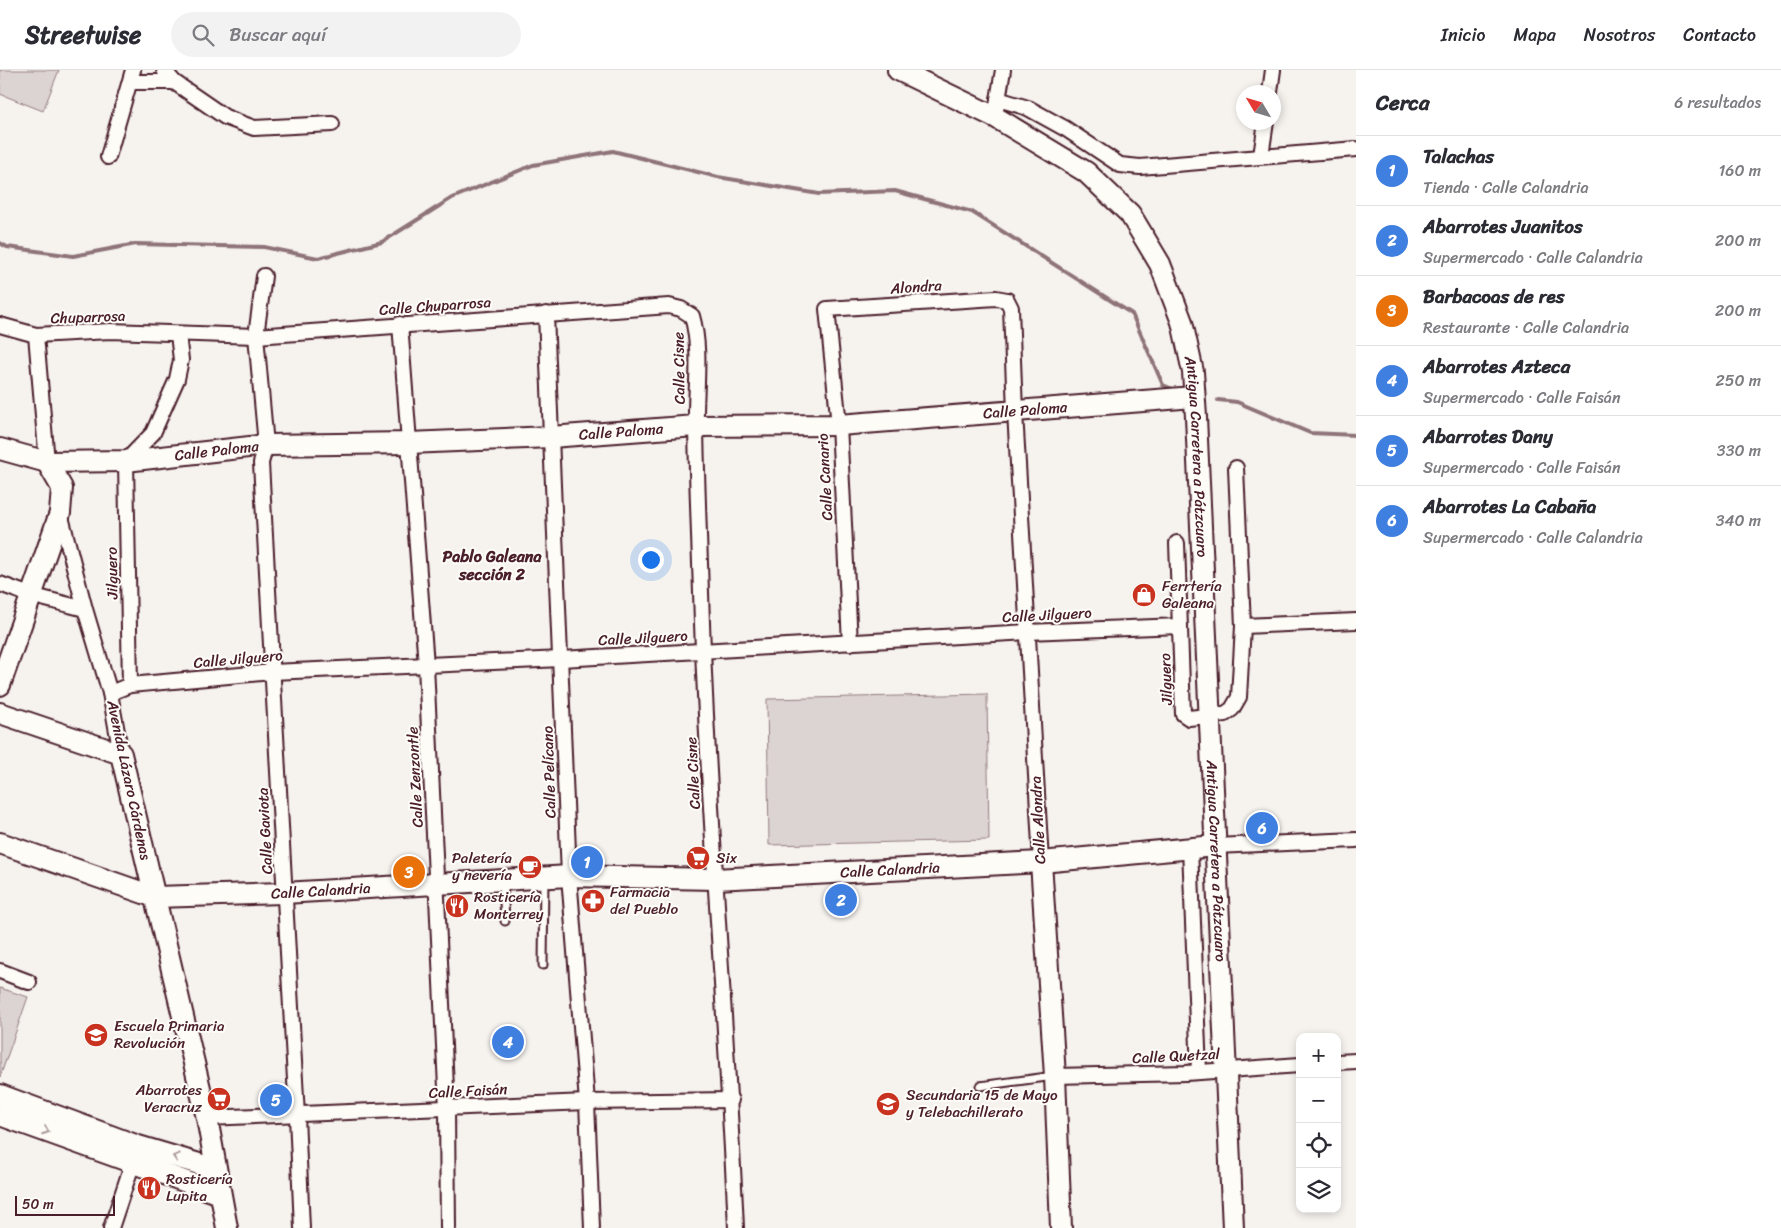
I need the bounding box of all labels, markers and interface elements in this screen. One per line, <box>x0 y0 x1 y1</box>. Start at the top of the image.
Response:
search box <box>171 12 521 57</box>
text: Streetwise <box>25 14 141 56</box>
text: Buscar aquí <box>229 18 326 51</box>
text: Inicio <box>1441 19 1486 51</box>
text: Mapa <box>1514 19 1556 51</box>
text: Nosotros <box>1584 19 1655 51</box>
text: Contacto <box>1683 19 1756 51</box>
icon: search <box>189 21 217 49</box>
text: Cerca <box>1376 84 1430 122</box>
north arrow <box>1236 85 1281 130</box>
text: 6 resultados <box>1674 88 1761 117</box>
text: Talachas <box>1423 140 1494 173</box>
text: 1 <box>1389 156 1395 185</box>
text: 160 m <box>1718 156 1761 185</box>
text: Tienda · Calle Calandria <box>1423 173 1588 202</box>
text: Abarrotes Juanitos <box>1423 210 1583 243</box>
text: 2 <box>1387 226 1397 255</box>
text: 200 m <box>1715 226 1761 255</box>
text: Supermercado · Calle Calandria <box>1423 243 1643 272</box>
street label: Alondra <box>888 272 943 302</box>
text: Barbacoas de res <box>1423 280 1565 313</box>
street label: Calle Chuparrosa <box>378 289 492 323</box>
text: 3 <box>1388 296 1396 325</box>
text: 200 m <box>1715 296 1761 325</box>
street label: Chuparrosa <box>50 303 126 331</box>
text: Restaurante · Calle Calandria <box>1423 313 1629 342</box>
street label: Calle Cisne <box>665 331 693 404</box>
text: Abarrotes Azteca <box>1423 350 1570 383</box>
street label: Antigua Carretera a Pátzcuaro <box>1177 352 1215 558</box>
text: 4 <box>1387 366 1397 395</box>
text: 250 m <box>1715 366 1761 395</box>
text: Supermercado · Calle Faisán <box>1423 383 1621 412</box>
street label: Calle Paloma <box>982 394 1069 427</box>
street label: Calle Paloma <box>578 416 665 448</box>
text: Abarrotes Dany <box>1423 420 1553 453</box>
street label: Calle Canario <box>810 432 840 521</box>
street label: Calle Paloma <box>173 433 261 468</box>
text: 5 <box>1387 436 1397 465</box>
text: 330 m <box>1717 436 1761 465</box>
text: Supermercado · Calle Faisán <box>1423 453 1621 482</box>
text: Abarrotes La Cabaña <box>1423 490 1596 523</box>
text: 6 <box>1387 506 1397 535</box>
text: 340 m <box>1716 506 1761 535</box>
text: Supermercado · Calle Calandria <box>1423 523 1643 552</box>
district label: Pablo Galeana sección 2 <box>443 542 542 589</box>
street label: Jilguero <box>99 546 125 600</box>
your location <box>638 547 664 573</box>
place label: Ferrtería Galeana <box>1162 573 1222 616</box>
shop icon: Ferrtería Galeana <box>1131 582 1157 608</box>
street label: Calle Jilguero <box>1002 600 1093 630</box>
street label: Calle Jilguero <box>598 623 689 653</box>
street label: Calle Jilguero <box>192 642 284 676</box>
street label: Jilguero <box>1152 652 1180 706</box>
street label: Avenida Lázaro Cárdenas <box>99 697 159 863</box>
street label: Calle Pelícano <box>534 725 564 819</box>
street label: Calle Zenzontle <box>399 726 431 828</box>
street label: Calle Cisne <box>678 736 708 810</box>
street label: Antigua Carretera a Pátzcuaro <box>1199 758 1234 963</box>
street label: Calle Alondra <box>1023 775 1053 865</box>
street label: Calle Gaviota <box>250 787 280 875</box>
pin: 6 <box>1246 809 1278 847</box>
pin: 1 <box>571 843 603 881</box>
place label: Paletería y nevería <box>452 845 512 888</box>
supermarket icon: Six <box>685 845 711 871</box>
place label: Six <box>716 845 738 871</box>
pin: 3 <box>393 853 425 891</box>
cafe icon: Paletería y nevería <box>517 854 543 880</box>
street label: Calle Calandria <box>840 854 941 885</box>
street label: Calle Calandria <box>271 875 372 906</box>
place label: Farmacia del Pueblo <box>610 879 678 922</box>
pin: 2 <box>825 881 857 919</box>
place label: Rosticería Monterrey <box>474 884 544 927</box>
pharmacy icon: Farmacia del Pueblo <box>580 888 606 914</box>
restaurant icon: Rosticería Monterrey <box>444 893 470 919</box>
place label: Escuela Primaria Revolución <box>114 1013 225 1056</box>
school or university icon: Escuela Primaria Revolución <box>83 1022 109 1048</box>
pin: 4 <box>492 1023 524 1061</box>
map controls <box>1296 1033 1341 1213</box>
button: + <box>1296 1033 1341 1078</box>
street label: Calle Quetzal <box>1132 1041 1221 1071</box>
street label: Calle Faisán <box>428 1076 508 1106</box>
place label: Abarrotes Veracruz <box>135 1077 203 1120</box>
button: − <box>1296 1078 1341 1123</box>
pin: 5 <box>260 1081 292 1119</box>
place label: Secundaria 15 de Mayo y Telebachillerato <box>906 1082 1058 1125</box>
supermarket icon: Abarrotes Veracruz <box>206 1086 232 1112</box>
school or university icon: Secundaria 15 de Mayo y Telebachillerato <box>875 1091 901 1117</box>
button: locate <box>1296 1123 1341 1168</box>
one-way arrow <box>41 1125 50 1135</box>
one-way arrow <box>172 1152 180 1162</box>
place label: Rosticería Lupita <box>166 1166 233 1209</box>
button: layers <box>1296 1168 1341 1213</box>
restaurant icon: Rosticería Lupita <box>136 1175 162 1201</box>
text: 50 m <box>22 1192 54 1217</box>
scale bar <box>15 1193 115 1216</box>

